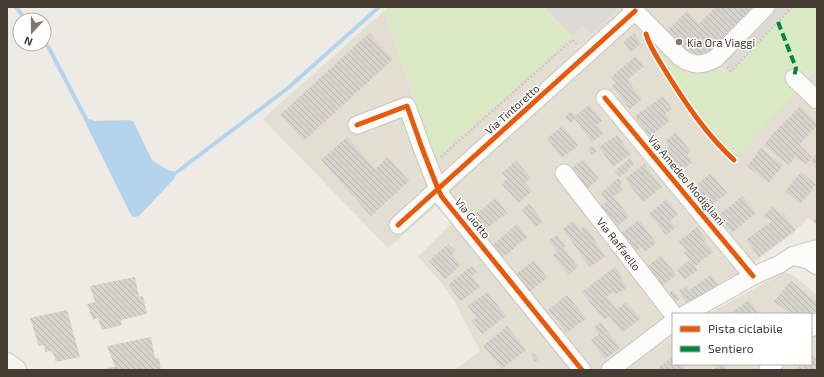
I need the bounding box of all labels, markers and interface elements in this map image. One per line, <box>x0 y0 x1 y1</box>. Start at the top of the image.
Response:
north arrow <box>12 12 52 52</box>
text: N <box>22 34 34 49</box>
place label: Kia Ora Viaggi <box>687 36 755 49</box>
marker: Kia Ora Viaggi <box>674 37 684 47</box>
street label: Via Tintoretto <box>482 81 542 137</box>
street label: Via Amedeo Modigliani <box>646 132 728 228</box>
street label: Via Giotto <box>453 195 493 241</box>
street label: Via Raffaello <box>594 215 644 273</box>
legend <box>672 313 812 365</box>
text: Pista ciclabile <box>708 321 783 335</box>
text: Sentiero <box>708 341 754 355</box>

